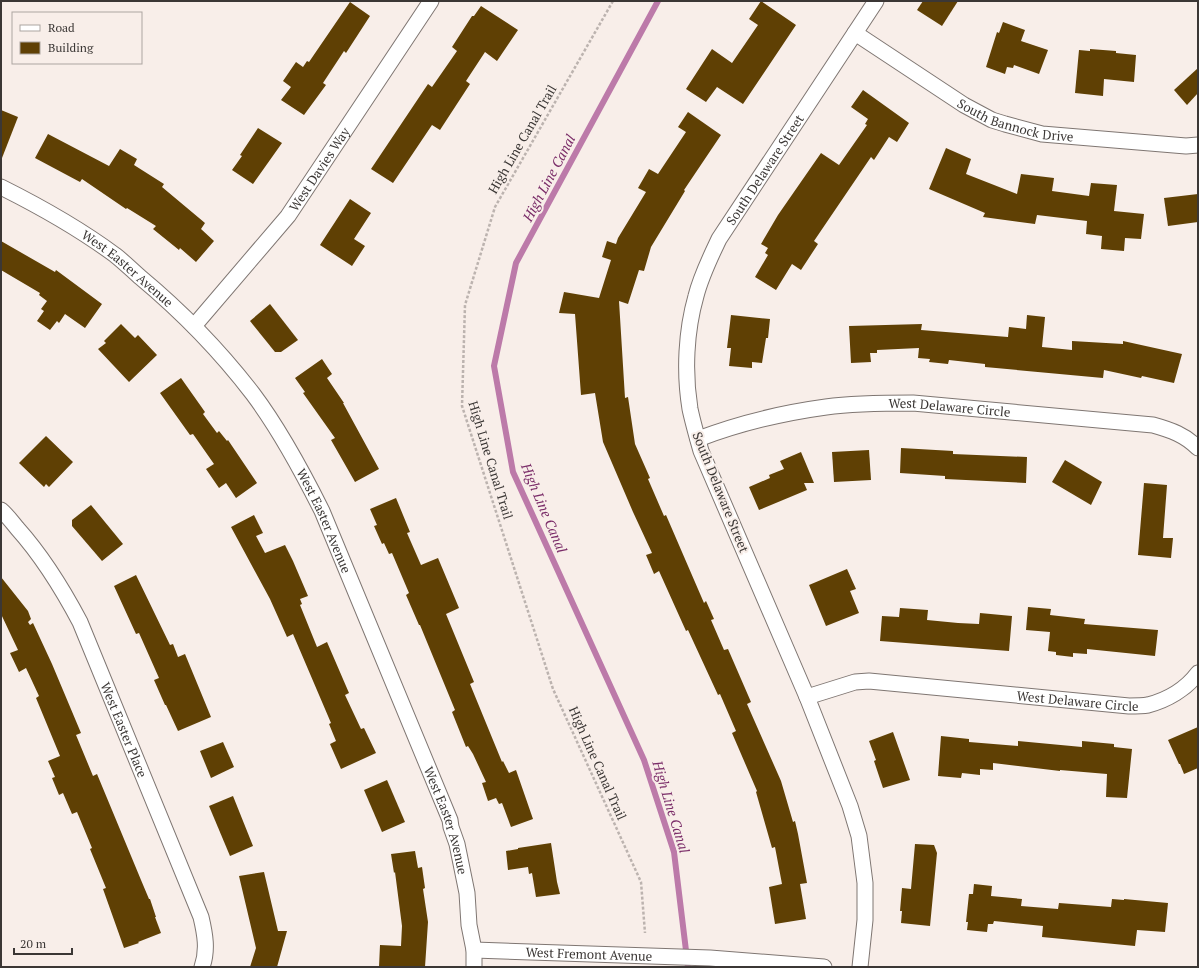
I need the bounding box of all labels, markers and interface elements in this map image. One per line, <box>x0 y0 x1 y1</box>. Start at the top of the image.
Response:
legend <box>12 12 142 64</box>
text: Road <box>48 20 75 35</box>
text: Building <box>48 40 94 55</box>
street label: High Line Canal Trail <box>485 82 559 196</box>
street label: South Bannock Drive <box>954 94 1074 146</box>
street label: South Delaware Street <box>722 111 808 228</box>
street label: West Davies Way <box>285 123 354 215</box>
water label: High Line Canal <box>519 132 579 224</box>
street label: West Easter Avenue <box>78 226 177 311</box>
street label: West Delaware Circle <box>888 394 1011 421</box>
street label: High Line Canal Trail <box>464 399 518 521</box>
street label: South Delaware Street <box>689 429 754 555</box>
water label: High Line Canal <box>517 459 572 556</box>
street label: West Easter Avenue <box>293 465 356 576</box>
street label: West Easter Place <box>97 679 152 780</box>
street label: West Delaware Circle <box>1016 686 1139 715</box>
street label: High Line Canal Trail <box>565 703 631 823</box>
water label: High Line Canal <box>648 757 695 856</box>
street label: West Easter Avenue <box>420 764 472 876</box>
scale bar <box>14 930 72 956</box>
text: 20 m <box>20 936 47 951</box>
street label: West Fremont Avenue <box>525 943 653 965</box>

